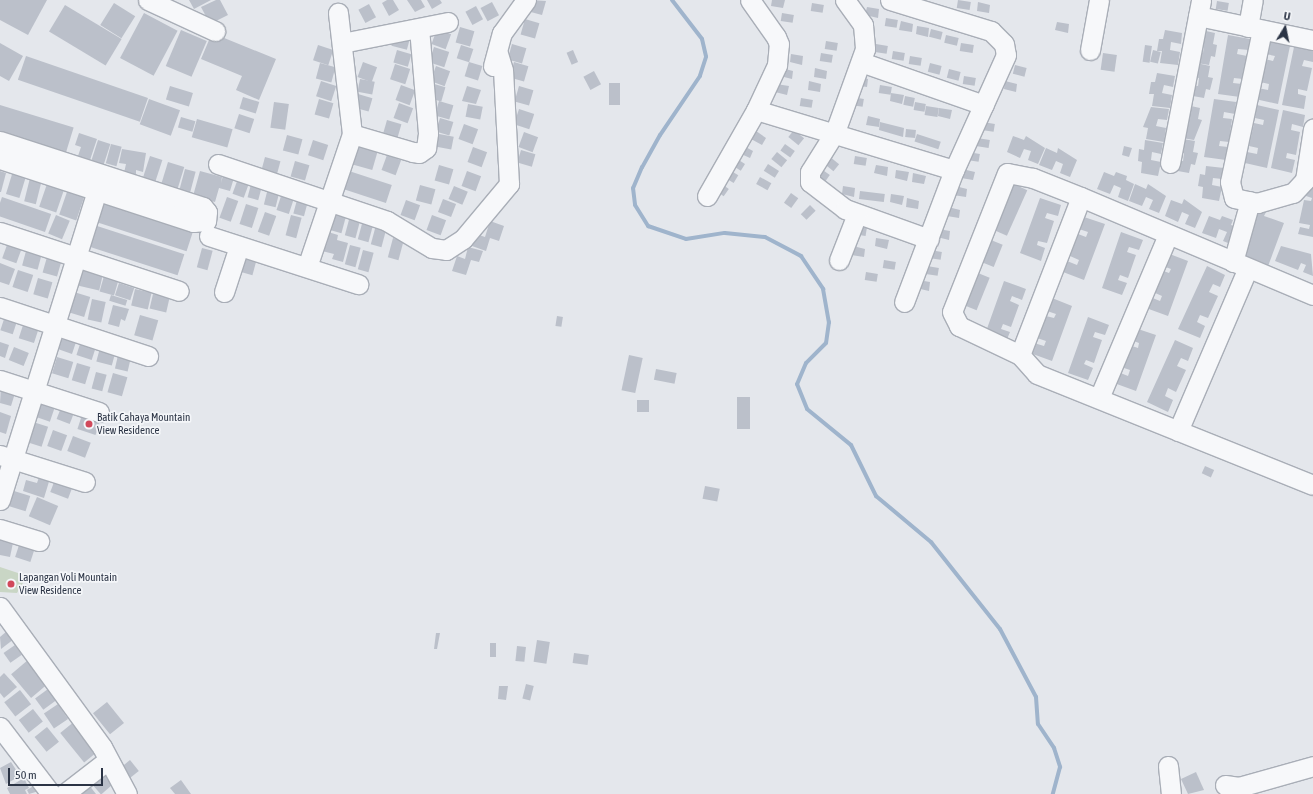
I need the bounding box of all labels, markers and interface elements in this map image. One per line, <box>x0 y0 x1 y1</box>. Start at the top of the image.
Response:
north arrow <box>1265 8 1305 48</box>
text: U <box>1283 10 1291 23</box>
place label: Batik Cahaya Mountain View Residence <box>97 411 190 437</box>
marker: Batik Cahaya Mountain View Residence <box>84 419 94 429</box>
place label: Lapangan Voli Mountain View Residence <box>19 571 117 597</box>
marker: Lapangan Voli Mountain View Residence <box>6 579 16 589</box>
scale bar <box>10 760 105 786</box>
text: 50 m <box>15 768 37 782</box>

